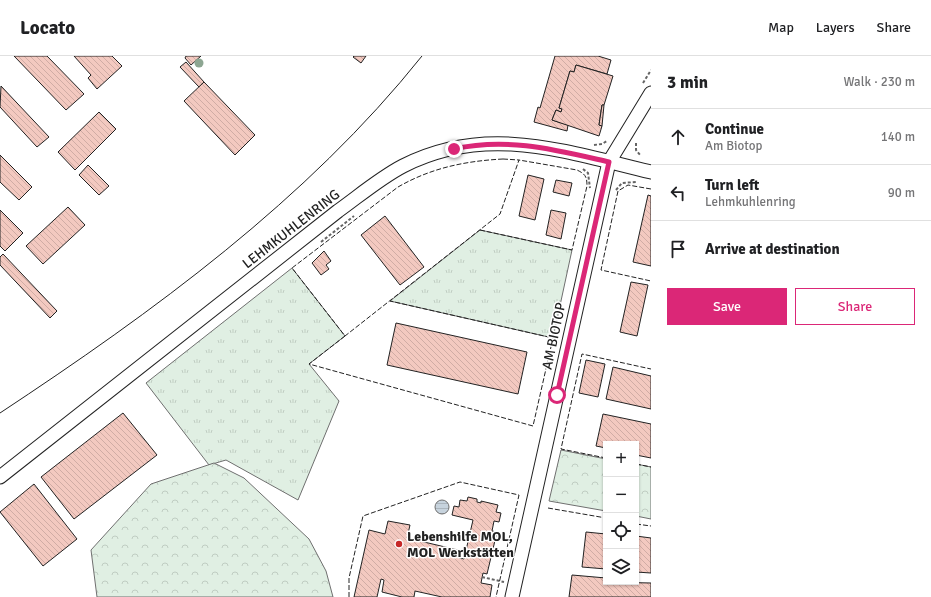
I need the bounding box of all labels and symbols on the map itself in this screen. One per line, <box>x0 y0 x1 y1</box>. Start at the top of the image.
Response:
route end <box>445 140 463 158</box>
street label: LEHMKUHLENRING <box>239 186 343 272</box>
street label: AM BIOTOP <box>539 301 569 371</box>
route start <box>548 386 566 404</box>
place label: Lebenshilfe MOL, MOL Werkstätten <box>407 528 514 561</box>
marker: Lebenshilfe MOL, MOL Werkstätten <box>394 539 404 549</box>

